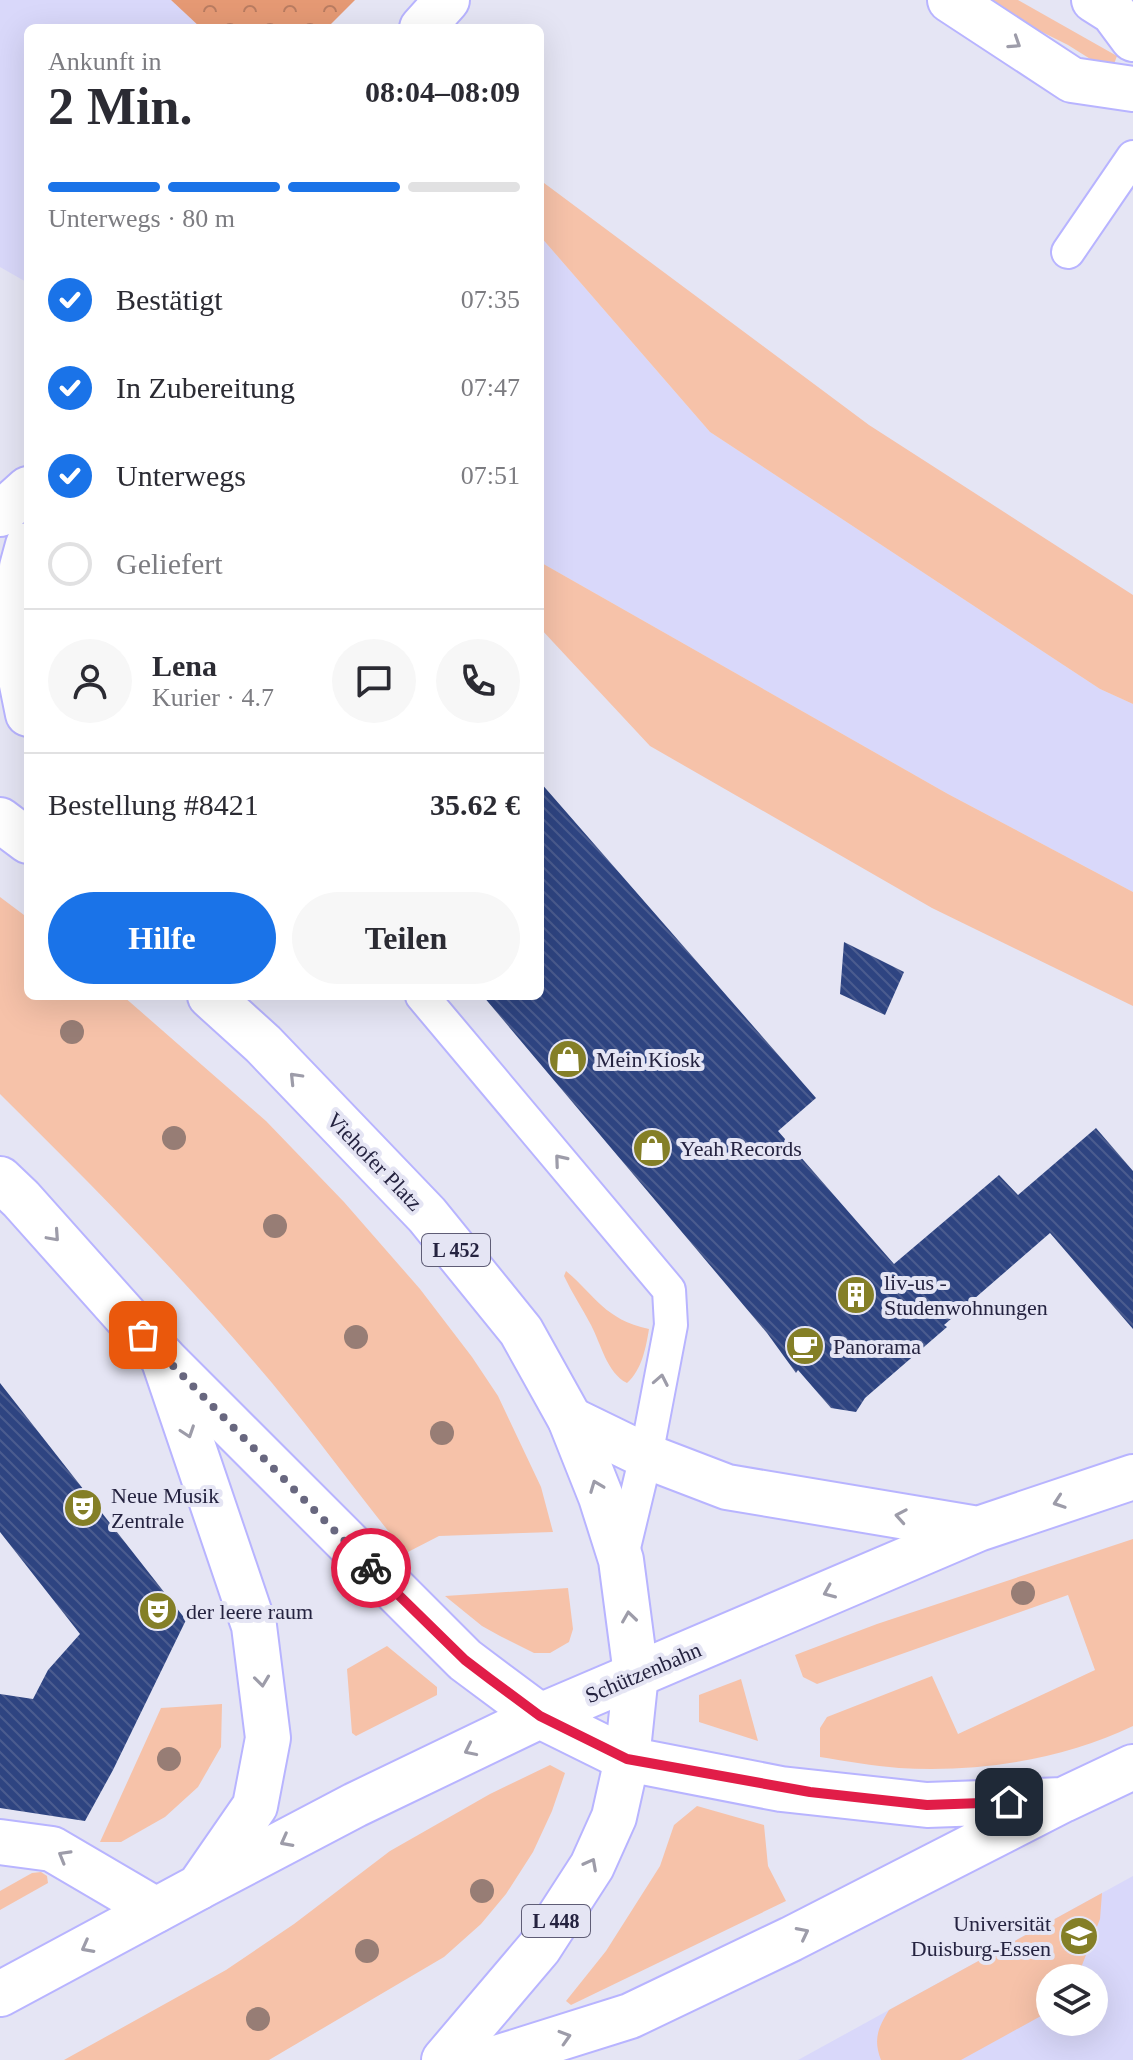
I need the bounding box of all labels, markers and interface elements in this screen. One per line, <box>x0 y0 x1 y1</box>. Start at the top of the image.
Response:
one-way arrow <box>1006 33 1021 48</box>
text: Ankunft in <box>48 47 161 76</box>
text: 08:04–08:09 <box>365 75 520 108</box>
text: 2 Min. <box>48 78 192 135</box>
text: Unterwegs · 80 m <box>48 204 235 233</box>
icon: check <box>48 278 92 322</box>
text: Bestätigt <box>116 283 223 316</box>
text: 07:35 <box>461 285 520 314</box>
icon: check <box>48 366 92 410</box>
text: In Zubereitung <box>116 371 295 404</box>
text: 07:47 <box>461 373 520 402</box>
icon: check <box>48 454 92 498</box>
text: Unterwegs <box>116 459 246 492</box>
text: 07:51 <box>461 461 520 490</box>
text: Geliefert <box>116 547 223 580</box>
button: person <box>48 639 132 723</box>
button: chat <box>332 639 416 723</box>
button: phone <box>436 639 520 723</box>
text: Lena <box>152 649 217 682</box>
text: Kurier · 4.7 <box>152 683 274 712</box>
text: Bestellung #8421 <box>48 788 259 821</box>
text: 35.62 € <box>430 788 520 821</box>
button: Hilfe <box>48 892 276 984</box>
button: Teilen <box>292 892 520 984</box>
shop icon: Mein Kiosk <box>547 1038 589 1080</box>
place label: Mein Kiosk <box>596 1047 701 1072</box>
one-way arrow <box>290 1073 305 1087</box>
street label: Viehofer Platz <box>322 1107 428 1216</box>
shop icon: Yeah Records <box>631 1127 673 1169</box>
place label: Yeah Records <box>680 1136 802 1161</box>
one-way arrow <box>555 1155 570 1170</box>
one-way arrow <box>44 1226 58 1241</box>
road number: L 452 <box>422 1234 490 1266</box>
place label: liv-us - Studenwohnungen <box>884 1270 1048 1320</box>
building icon: liv-us - Studenwohnungen <box>835 1274 877 1316</box>
pin <box>109 1301 177 1369</box>
icon: bag <box>121 1313 165 1357</box>
cafe icon: Panorama <box>784 1325 826 1367</box>
place label: Panorama <box>833 1334 921 1359</box>
one-way arrow <box>652 1373 669 1387</box>
one-way arrow <box>179 1425 195 1438</box>
one-way arrow <box>589 1480 606 1494</box>
place label: Neue Musik Zentrale <box>111 1483 219 1533</box>
theatre icon: Neue Musik Zentrale <box>62 1487 104 1529</box>
one-way arrow <box>1053 1492 1067 1508</box>
one-way arrow <box>894 1508 908 1525</box>
courier <box>331 1528 411 1608</box>
icon: bike <box>349 1546 393 1590</box>
one-way arrow <box>823 1583 837 1599</box>
theatre icon: der leere raum <box>137 1590 179 1632</box>
place label: der leere raum <box>186 1599 313 1624</box>
one-way arrow <box>621 1610 638 1624</box>
street label: Schützenbahn <box>582 1637 705 1708</box>
one-way arrow <box>253 1674 270 1688</box>
one-way arrow <box>464 1740 478 1756</box>
pin <box>975 1768 1043 1836</box>
icon: home <box>987 1780 1031 1824</box>
one-way arrow <box>280 1832 295 1847</box>
one-way arrow <box>58 1850 73 1866</box>
one-way arrow <box>582 1858 597 1872</box>
road number: L 448 <box>522 1905 590 1937</box>
place label: Universität Duisburg-Essen <box>911 1911 1051 1961</box>
school or university icon: Universität Duisburg-Essen <box>1058 1915 1100 1957</box>
one-way arrow <box>794 1928 809 1943</box>
one-way arrow <box>81 1937 96 1953</box>
map controls <box>1036 1964 1108 2036</box>
button: layers <box>1036 1964 1108 2036</box>
one-way arrow <box>557 2030 571 2046</box>

